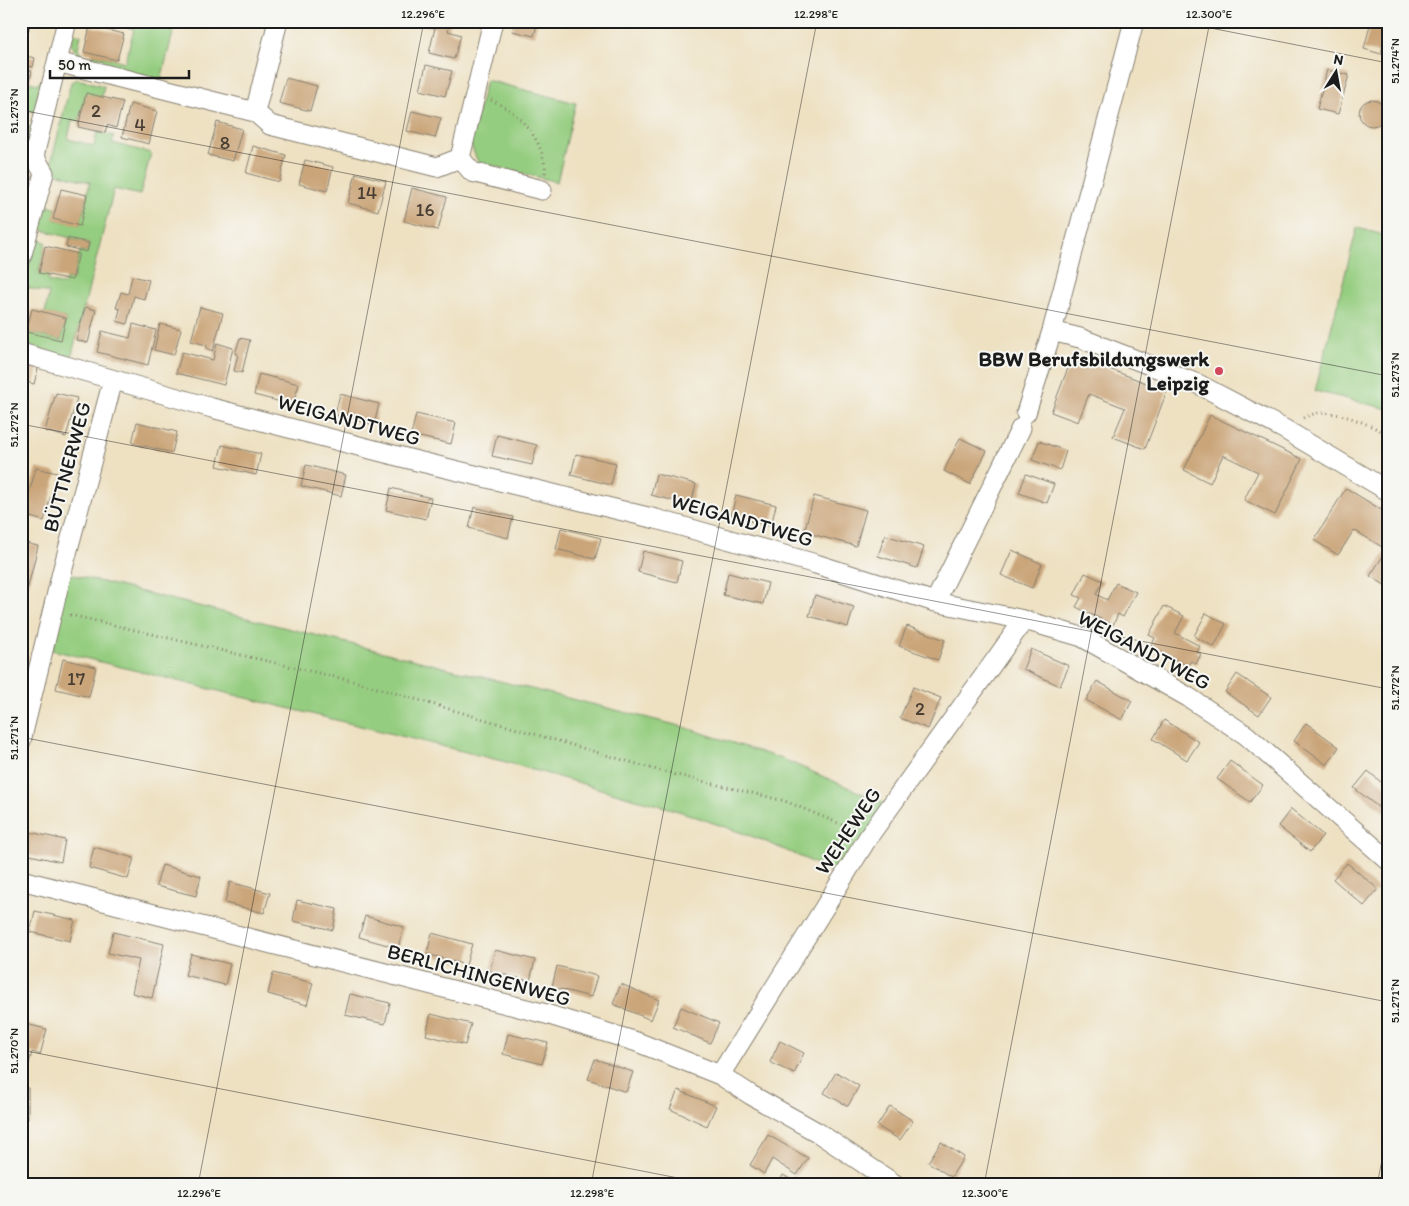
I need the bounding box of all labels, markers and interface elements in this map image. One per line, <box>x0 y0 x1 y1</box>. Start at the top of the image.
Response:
text: 12.296°E <box>401 7 445 21</box>
text: 12.298°E <box>794 7 838 21</box>
text: 12.300°E <box>1186 7 1233 21</box>
text: 51.274°N <box>1388 38 1402 84</box>
scale bar <box>50 48 189 80</box>
north arrow <box>1312 48 1362 98</box>
text: N <box>1332 50 1345 69</box>
text: 50 m <box>58 56 91 74</box>
text: 51.273°N <box>7 88 21 134</box>
house number: 2 <box>91 99 101 122</box>
house number: 4 <box>134 113 146 136</box>
house number: 8 <box>220 131 230 154</box>
house number: 14 <box>357 181 377 204</box>
house number: 16 <box>416 198 434 221</box>
place label: BBW Berufsbildungswerk Leipzig <box>978 346 1210 396</box>
text: 51.273°N <box>1388 352 1402 398</box>
marker: BBW Berufsbildungswerk Leipzig <box>1213 365 1225 377</box>
street label: WEIGANDTWEG <box>275 388 423 451</box>
street label: BÜTTNERWEG <box>37 399 96 535</box>
text: 51.272°N <box>7 402 21 448</box>
street label: WEIGANDTWEG <box>668 487 816 552</box>
street label: WEIGANDTWEG <box>1074 604 1215 695</box>
text: 51.272°N <box>1388 665 1402 711</box>
house number: 17 <box>67 667 85 690</box>
house number: 2 <box>915 697 925 720</box>
text: 51.271°N <box>7 716 21 760</box>
street label: WEHEWEG <box>809 782 886 879</box>
street label: BERLICHINGENWEG <box>385 938 574 1011</box>
text: 51.271°N <box>1388 979 1402 1023</box>
text: 51.270°N <box>7 1028 21 1074</box>
text: 12.296°E <box>177 1186 221 1200</box>
text: 12.298°E <box>570 1186 614 1200</box>
text: 12.300°E <box>962 1186 1009 1200</box>

